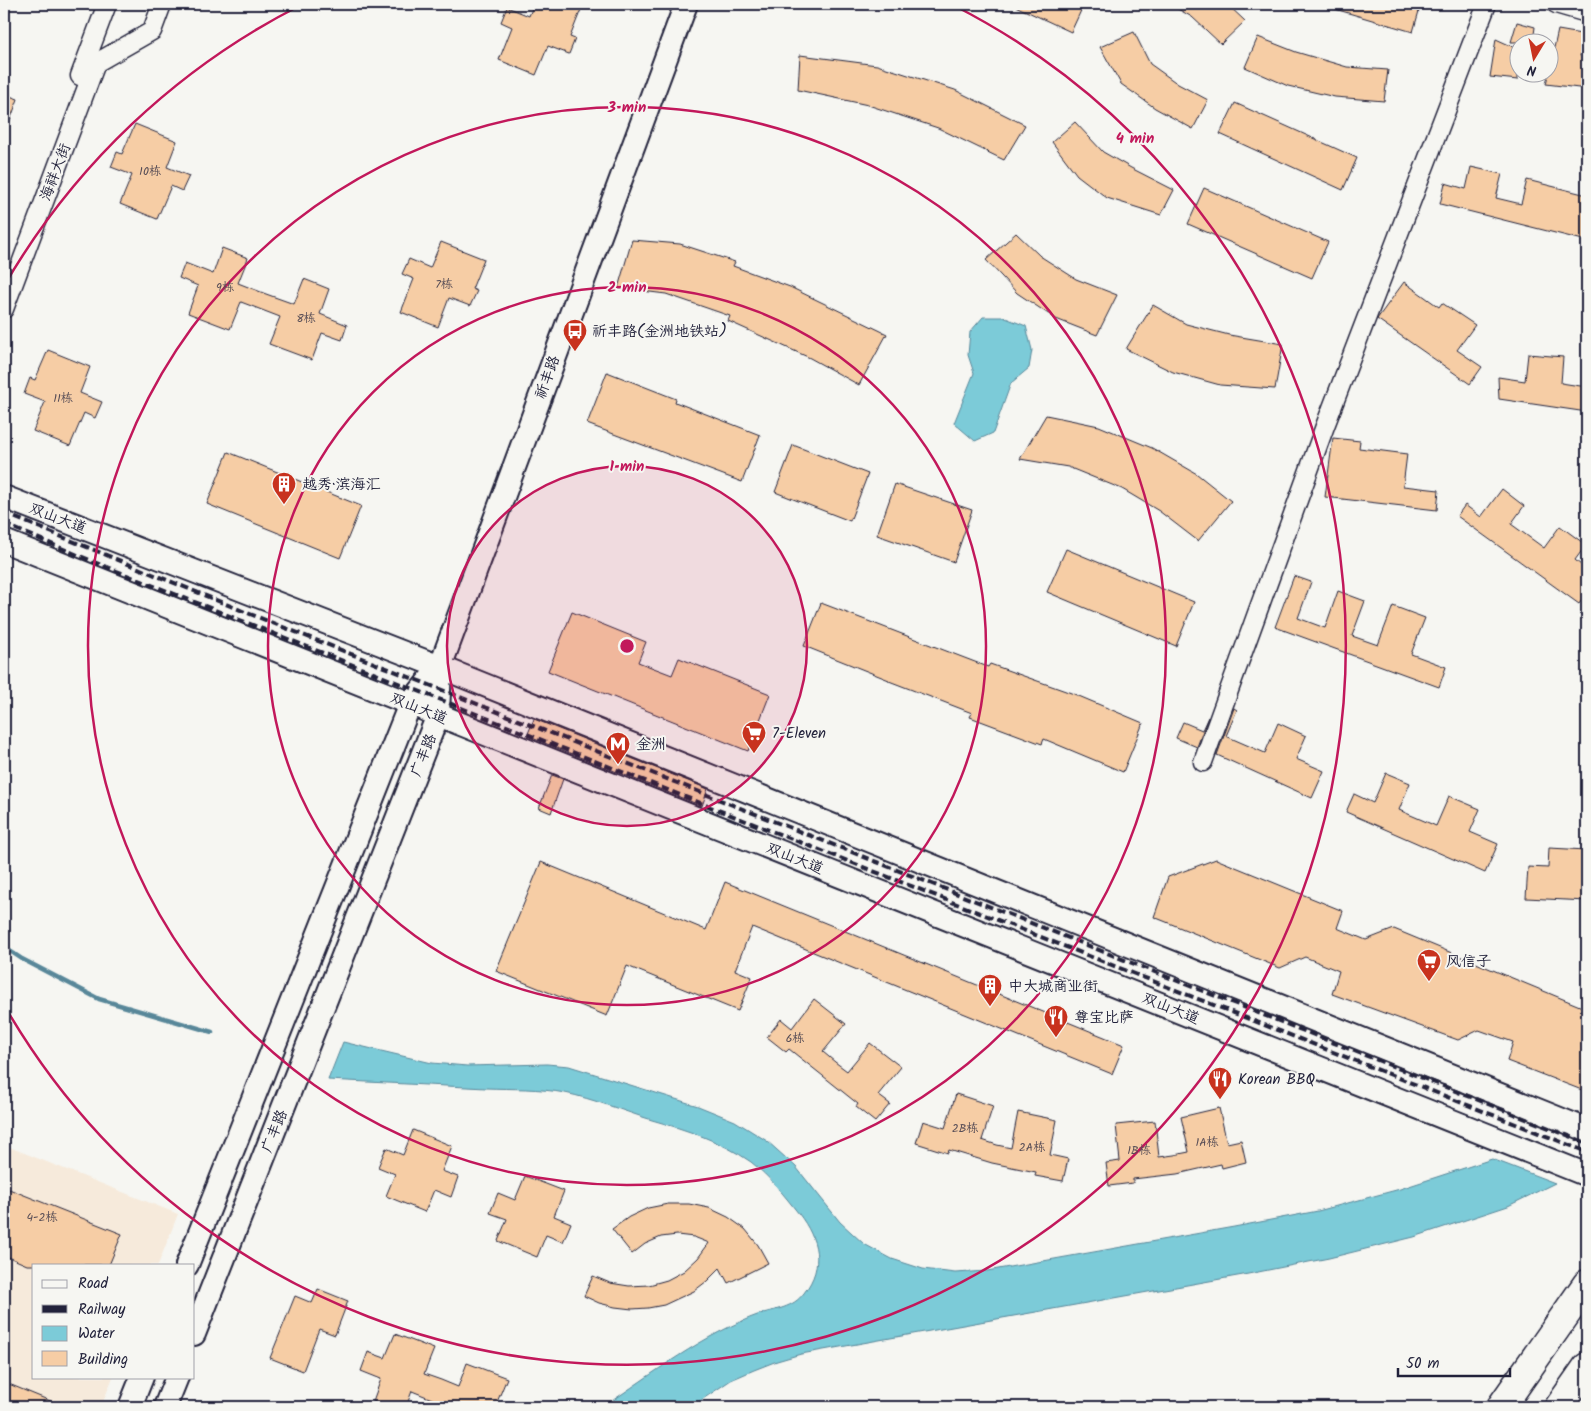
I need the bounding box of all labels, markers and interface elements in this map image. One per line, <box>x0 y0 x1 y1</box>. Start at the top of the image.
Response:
north arrow <box>1508 32 1558 82</box>
text: N <box>1525 58 1538 81</box>
text: 3 min <box>607 96 646 120</box>
text: 4 min <box>1116 127 1154 151</box>
street label: 海祥大街 <box>34 140 78 205</box>
house number: 10栋 <box>139 162 161 181</box>
house number: 7栋 <box>435 275 453 294</box>
text: 2 min <box>607 276 647 300</box>
house number: 9栋 <box>216 278 234 297</box>
house number: 8栋 <box>296 309 316 328</box>
bus stop icon: 祈丰路(金洲地铁站) <box>562 318 588 352</box>
place label: 祈丰路(金洲地铁站) <box>592 320 727 344</box>
street label: 祈丰路 <box>529 352 567 403</box>
house number: 11栋 <box>53 389 73 408</box>
text: 1 min <box>610 455 644 479</box>
building icon: 越秀·滨海汇 <box>271 471 297 505</box>
place label: 越秀·滨海汇 <box>302 473 381 497</box>
street label: 双山大道 <box>25 497 90 541</box>
centre of rings <box>618 637 636 655</box>
street label: 双山大道 <box>386 687 451 731</box>
supermarket icon: 7-Eleven <box>741 720 767 754</box>
place label: 7-Eleven <box>772 722 826 746</box>
street label: 广丰路 <box>404 730 443 781</box>
metro station icon: 金洲 <box>605 731 631 765</box>
place label: 金洲 <box>636 733 666 757</box>
street label: 双山大道 <box>762 837 827 881</box>
supermarket icon: 风信子 <box>1416 948 1442 982</box>
place label: 风信子 <box>1446 950 1491 974</box>
building icon: 中大城商业街 <box>977 973 1003 1007</box>
place label: 中大城商业街 <box>1008 975 1098 999</box>
street label: 双山大道 <box>1138 987 1203 1031</box>
restaurant icon: 尊宝比萨 <box>1043 1004 1069 1038</box>
place label: 尊宝比萨 <box>1074 1006 1134 1030</box>
house number: 6栋 <box>786 1029 804 1048</box>
restaurant icon: Korean BBQ <box>1207 1066 1233 1100</box>
place label: Korean BBQ <box>1238 1068 1316 1092</box>
street label: 广丰路 <box>255 1106 294 1157</box>
house number: 2B栋 <box>952 1119 978 1138</box>
house number: 1A栋 <box>1195 1133 1219 1152</box>
house number: 2A栋 <box>1019 1138 1045 1157</box>
house number: 1B栋 <box>1127 1141 1151 1160</box>
house number: 4-2栋 <box>26 1208 58 1227</box>
legend <box>32 1264 195 1378</box>
text: Road <box>78 1272 109 1296</box>
text: Railway <box>78 1298 126 1322</box>
text: Water <box>78 1322 115 1346</box>
scale bar <box>1398 1346 1511 1378</box>
text: Building <box>78 1348 128 1372</box>
text: 50 m <box>1406 1352 1440 1376</box>

